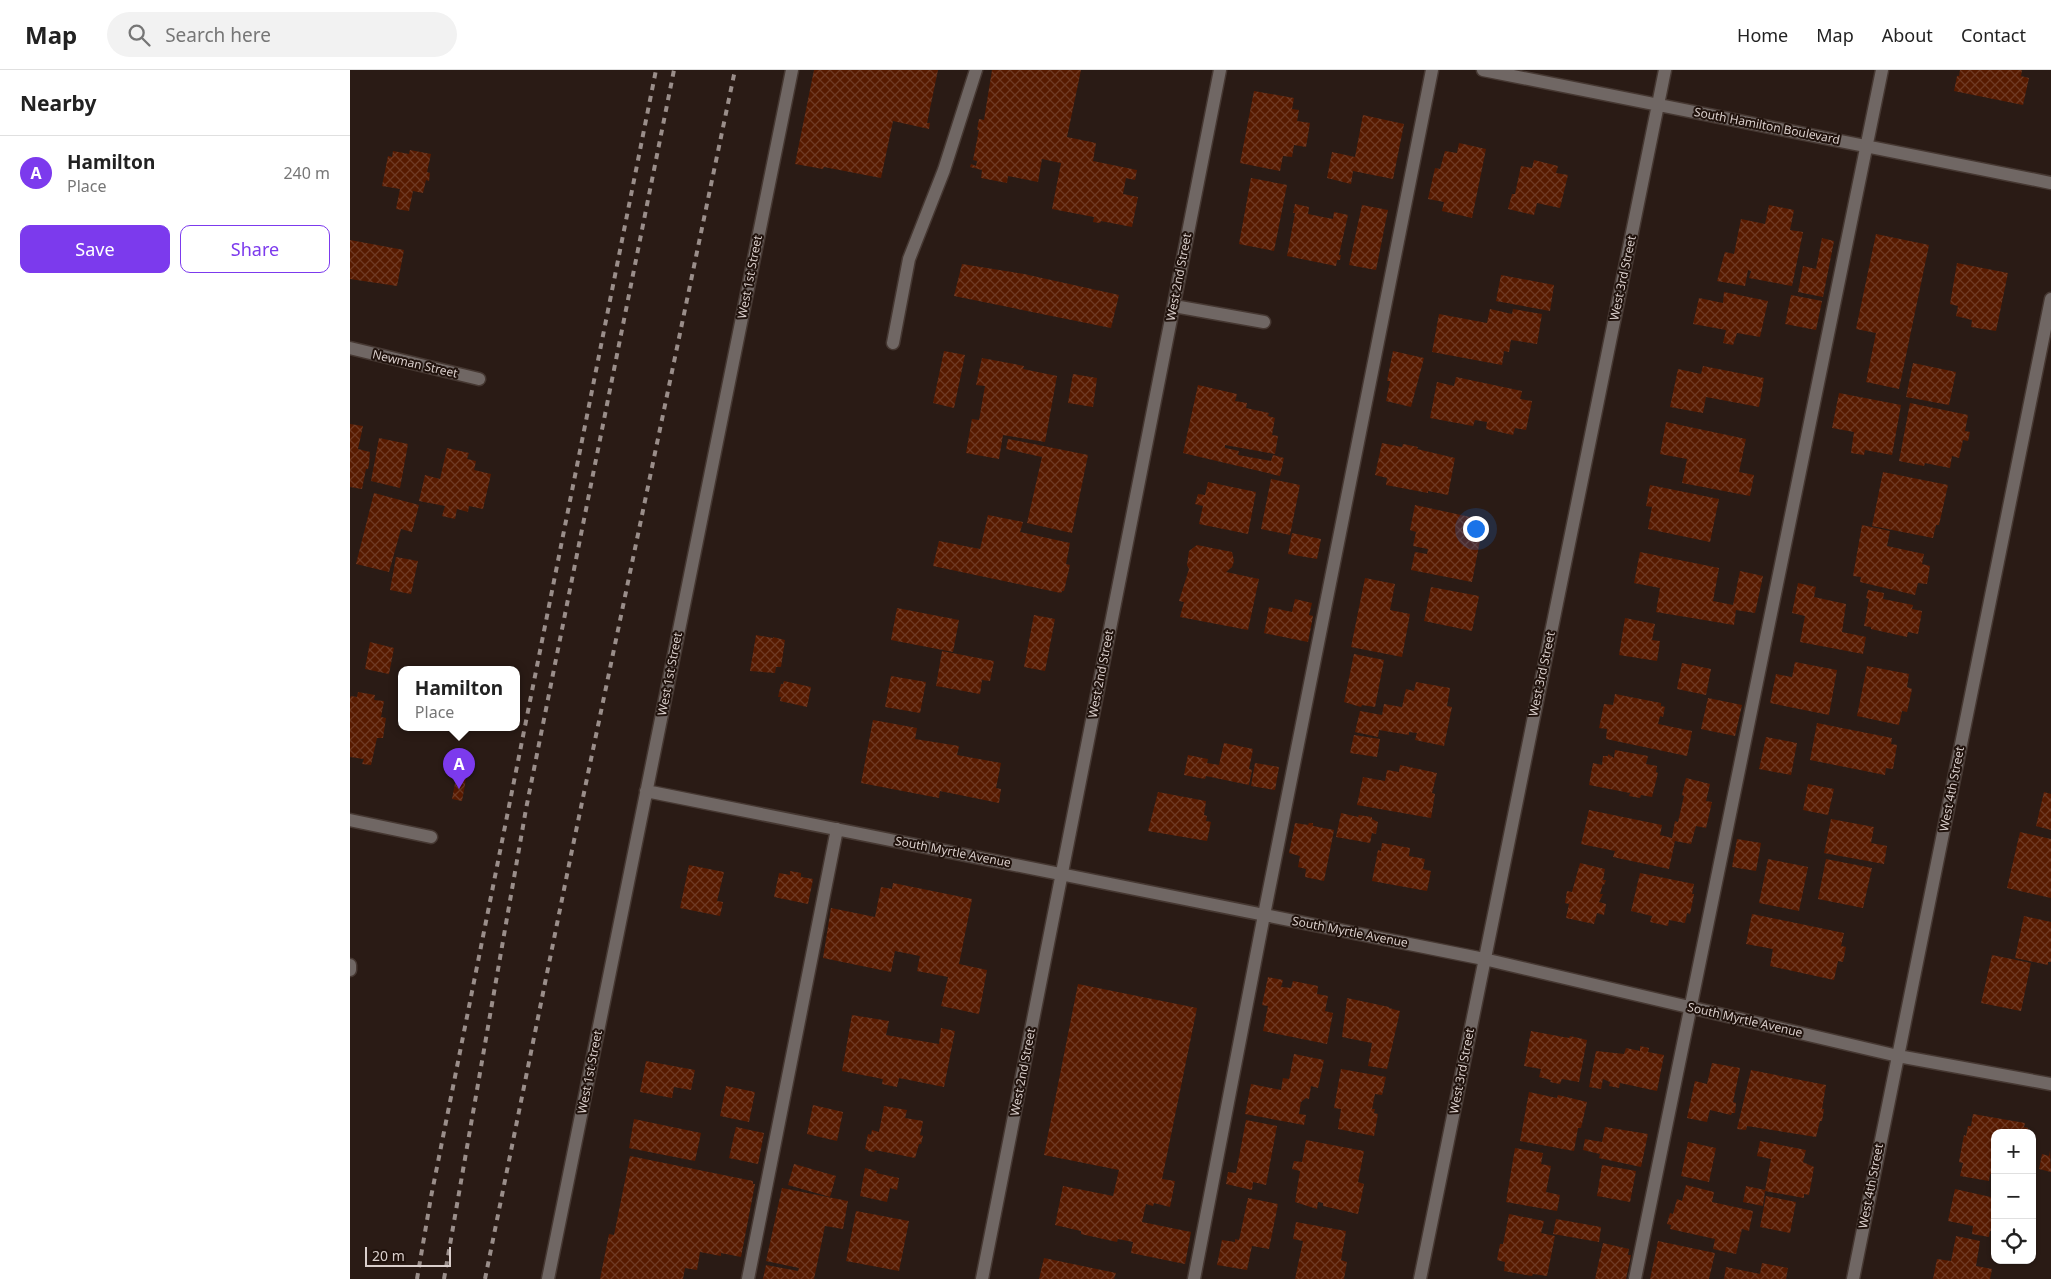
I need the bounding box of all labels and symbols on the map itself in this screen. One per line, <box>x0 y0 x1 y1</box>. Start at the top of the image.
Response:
street label: South Hamilton Boulevard <box>1693 103 1842 148</box>
street label: West 2nd Street <box>1162 231 1195 322</box>
street label: West 1st Street <box>733 233 766 320</box>
street label: West 3rd Street <box>1605 233 1640 322</box>
street label: Newman Street <box>371 345 460 382</box>
your location <box>1463 516 1489 542</box>
street label: West 2nd Street <box>1084 628 1117 719</box>
street label: West 3rd Street <box>1524 629 1559 718</box>
street label: West 1st Street <box>653 630 686 717</box>
street label: West 4th Street <box>1935 744 1968 833</box>
pin: A <box>443 748 475 789</box>
street label: South Myrtle Avenue <box>894 832 1013 871</box>
street label: South Myrtle Avenue <box>1291 912 1410 951</box>
street label: South Myrtle Avenue <box>1686 998 1805 1041</box>
street label: West 2nd Street <box>1006 1026 1039 1117</box>
street label: West 3rd Street <box>1445 1026 1478 1115</box>
street label: West 1st Street <box>573 1028 606 1115</box>
street label: West 4th Street <box>1854 1141 1887 1230</box>
scale bar <box>365 1244 451 1267</box>

